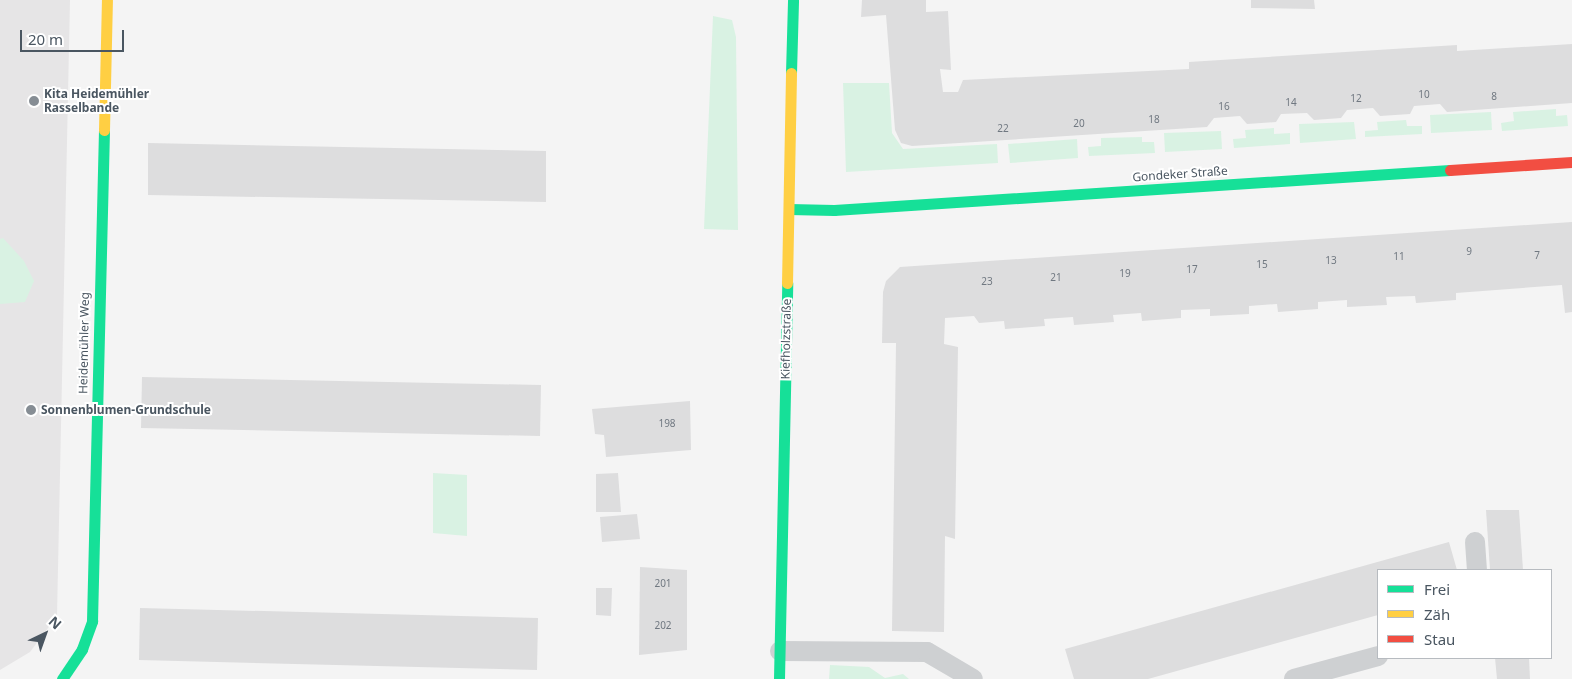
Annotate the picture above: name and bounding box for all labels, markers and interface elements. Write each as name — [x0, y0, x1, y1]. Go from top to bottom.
scale bar — [22, 20, 126, 52]
text: 20 m — [28, 29, 63, 49]
place label: Kita Heidemühler Rasselbande — [44, 87, 149, 115]
house number: 10 — [1418, 89, 1430, 101]
house number: 8 — [1491, 91, 1497, 103]
house number: 12 — [1350, 93, 1362, 105]
marker: Kita Heidemühler Rasselbande — [28, 95, 40, 107]
house number: 14 — [1285, 97, 1297, 109]
house number: 16 — [1218, 101, 1230, 113]
house number: 18 — [1148, 114, 1160, 126]
house number: 20 — [1073, 118, 1085, 130]
house number: 22 — [997, 123, 1009, 135]
street label: Gondeker Straße — [1132, 163, 1228, 185]
house number: 9 — [1466, 246, 1472, 258]
house number: 7 — [1534, 250, 1540, 262]
house number: 11 — [1393, 251, 1405, 263]
house number: 13 — [1325, 255, 1337, 267]
house number: 15 — [1256, 259, 1268, 271]
house number: 17 — [1186, 264, 1198, 276]
house number: 19 — [1119, 268, 1131, 280]
house number: 21 — [1050, 272, 1062, 284]
house number: 23 — [981, 276, 993, 288]
street label: Heidemühler Weg — [76, 292, 92, 394]
street label: Kiefholzstraße — [778, 299, 794, 379]
place label: Sonnenblumen-Grundschule — [41, 403, 211, 417]
marker: Sonnenblumen-Grundschule — [25, 404, 37, 416]
house number: 198 — [658, 418, 676, 430]
legend — [1377, 569, 1552, 659]
house number: 201 — [654, 578, 672, 590]
text: Frei — [1424, 579, 1450, 599]
text: Zäh — [1424, 604, 1450, 624]
north arrow — [20, 609, 70, 659]
text: N — [45, 612, 66, 633]
house number: 202 — [654, 620, 672, 632]
text: Stau — [1424, 629, 1455, 649]

